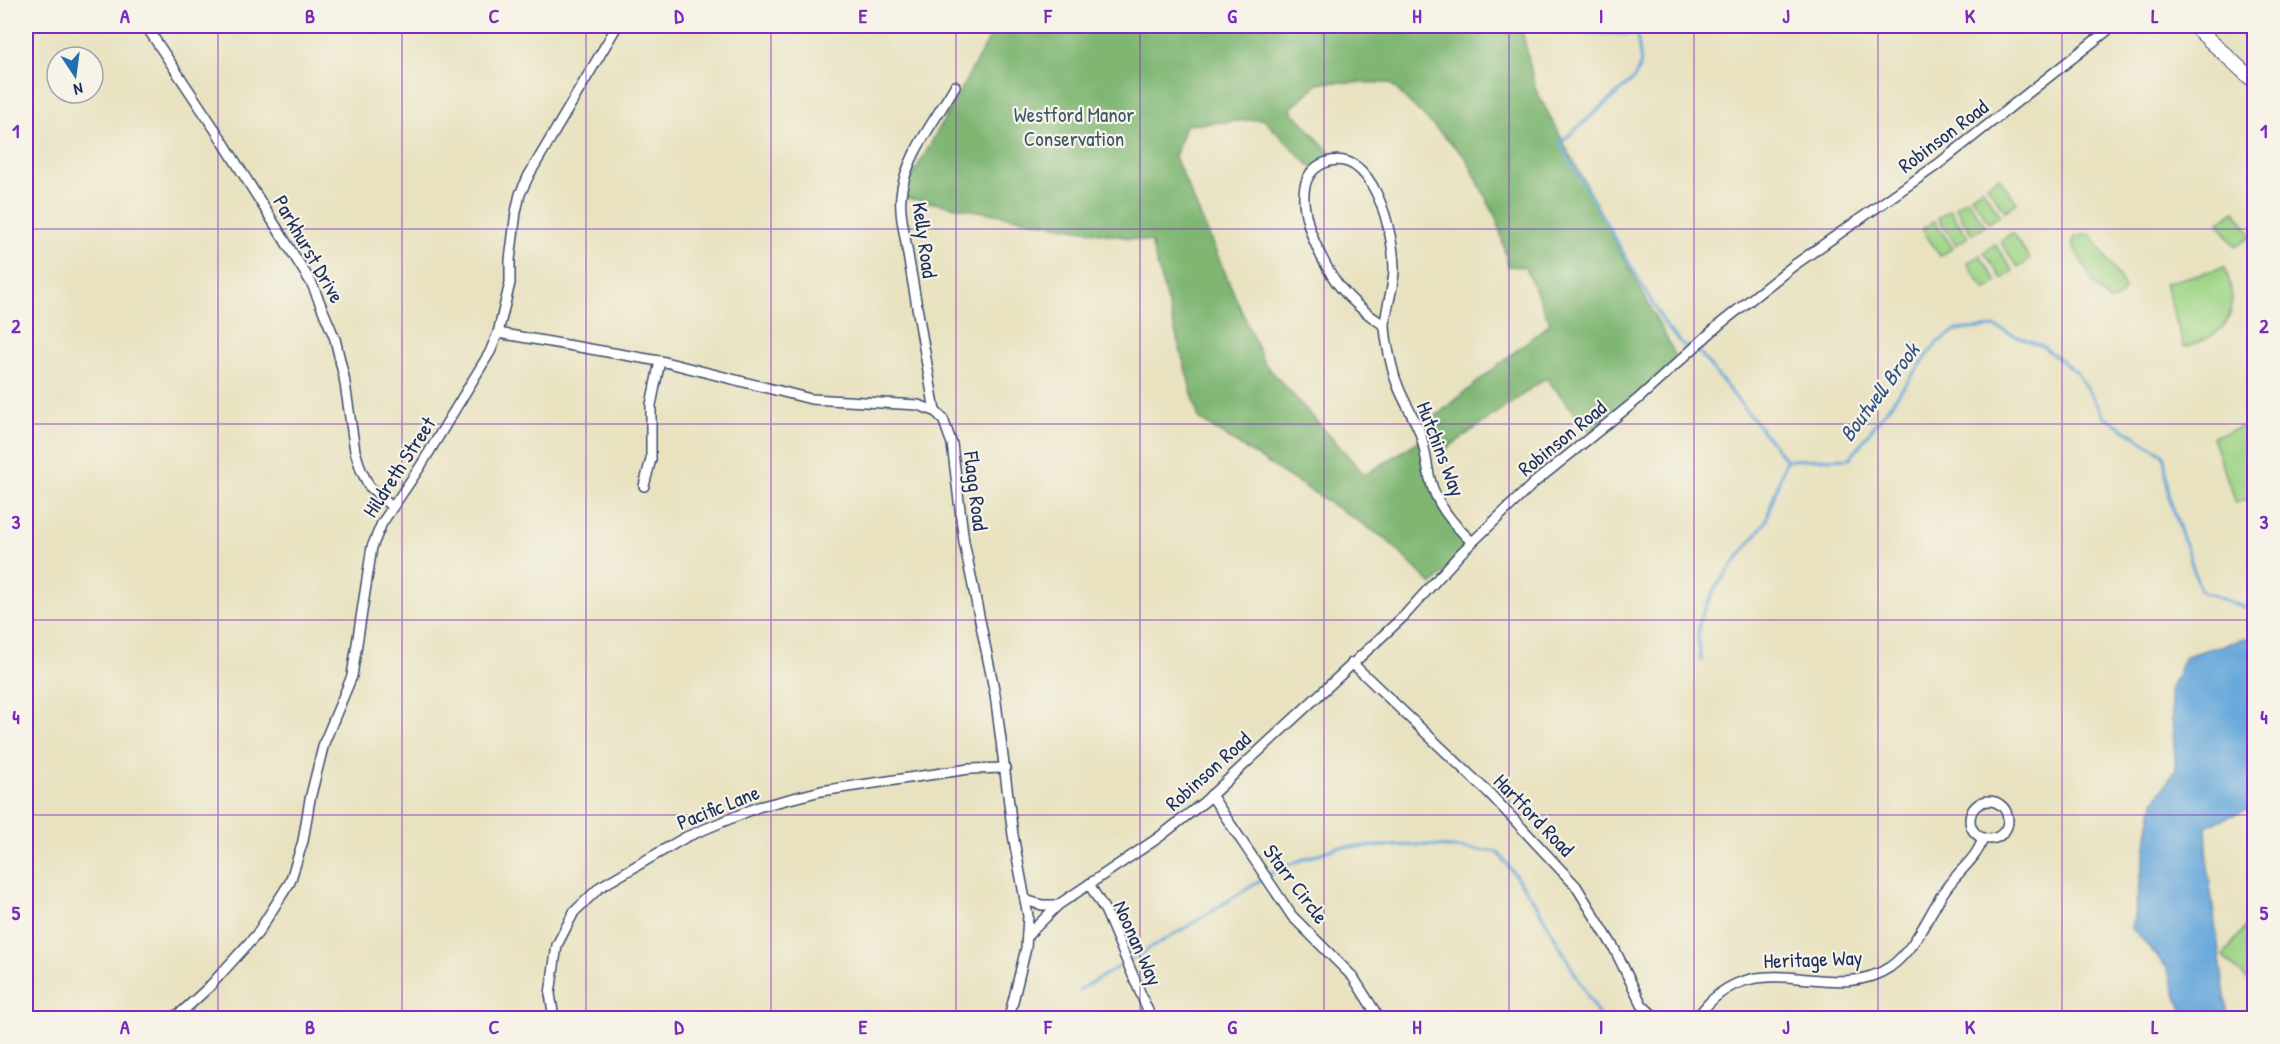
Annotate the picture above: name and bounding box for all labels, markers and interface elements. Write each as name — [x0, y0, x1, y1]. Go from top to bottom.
text: A — [120, 2, 130, 29]
text: B — [305, 2, 315, 29]
text: C — [489, 2, 500, 29]
text: D — [674, 2, 684, 29]
text: E — [859, 2, 868, 29]
text: F — [1043, 2, 1053, 29]
text: G — [1227, 2, 1237, 29]
text: H — [1412, 2, 1422, 29]
text: I — [1599, 2, 1603, 29]
text: J — [1782, 2, 1790, 29]
text: K — [1965, 2, 1976, 29]
text: L — [2151, 2, 2159, 29]
north arrow — [45, 45, 105, 105]
text: N — [71, 78, 85, 101]
street label: Robinson Road — [1892, 92, 1994, 180]
park label: Westford Manor Conservation — [1014, 100, 1134, 153]
text: 1 — [12, 117, 20, 144]
text: 1 — [2260, 117, 2268, 144]
street label: Parkhurst Drive — [266, 190, 352, 308]
street label: Kelly Road — [905, 200, 945, 280]
text: 2 — [11, 312, 21, 339]
text: 2 — [2259, 312, 2269, 339]
water label: Boutwell Brook — [1832, 335, 1927, 447]
street label: Robinson Road — [1512, 393, 1612, 483]
street label: Hutchins Way — [1410, 397, 1472, 501]
street label: Hildreth Street — [356, 410, 443, 523]
street label: Flagg Road — [957, 449, 995, 532]
text: 3 — [12, 508, 21, 535]
text: 3 — [2260, 508, 2269, 535]
text: 4 — [12, 703, 20, 730]
text: 4 — [2260, 703, 2268, 730]
street label: Robinson Road — [1159, 725, 1257, 817]
street label: Hartford Road — [1487, 767, 1581, 863]
street label: Pacific Lane — [672, 777, 764, 837]
street label: Starr Circle — [1257, 838, 1335, 930]
street label: Noonan Way — [1106, 896, 1170, 990]
text: 5 — [12, 899, 21, 926]
text: 5 — [2260, 899, 2269, 926]
street label: Heritage Way — [1763, 943, 1863, 975]
text: A — [120, 1013, 130, 1040]
text: B — [305, 1013, 315, 1040]
text: C — [489, 1013, 500, 1040]
text: D — [674, 1013, 684, 1040]
text: E — [859, 1013, 868, 1040]
text: F — [1043, 1013, 1053, 1040]
text: G — [1227, 1013, 1237, 1040]
text: H — [1412, 1013, 1422, 1040]
text: I — [1599, 1013, 1603, 1040]
text: J — [1782, 1013, 1790, 1040]
text: K — [1965, 1013, 1976, 1040]
text: L — [2151, 1013, 2159, 1040]

